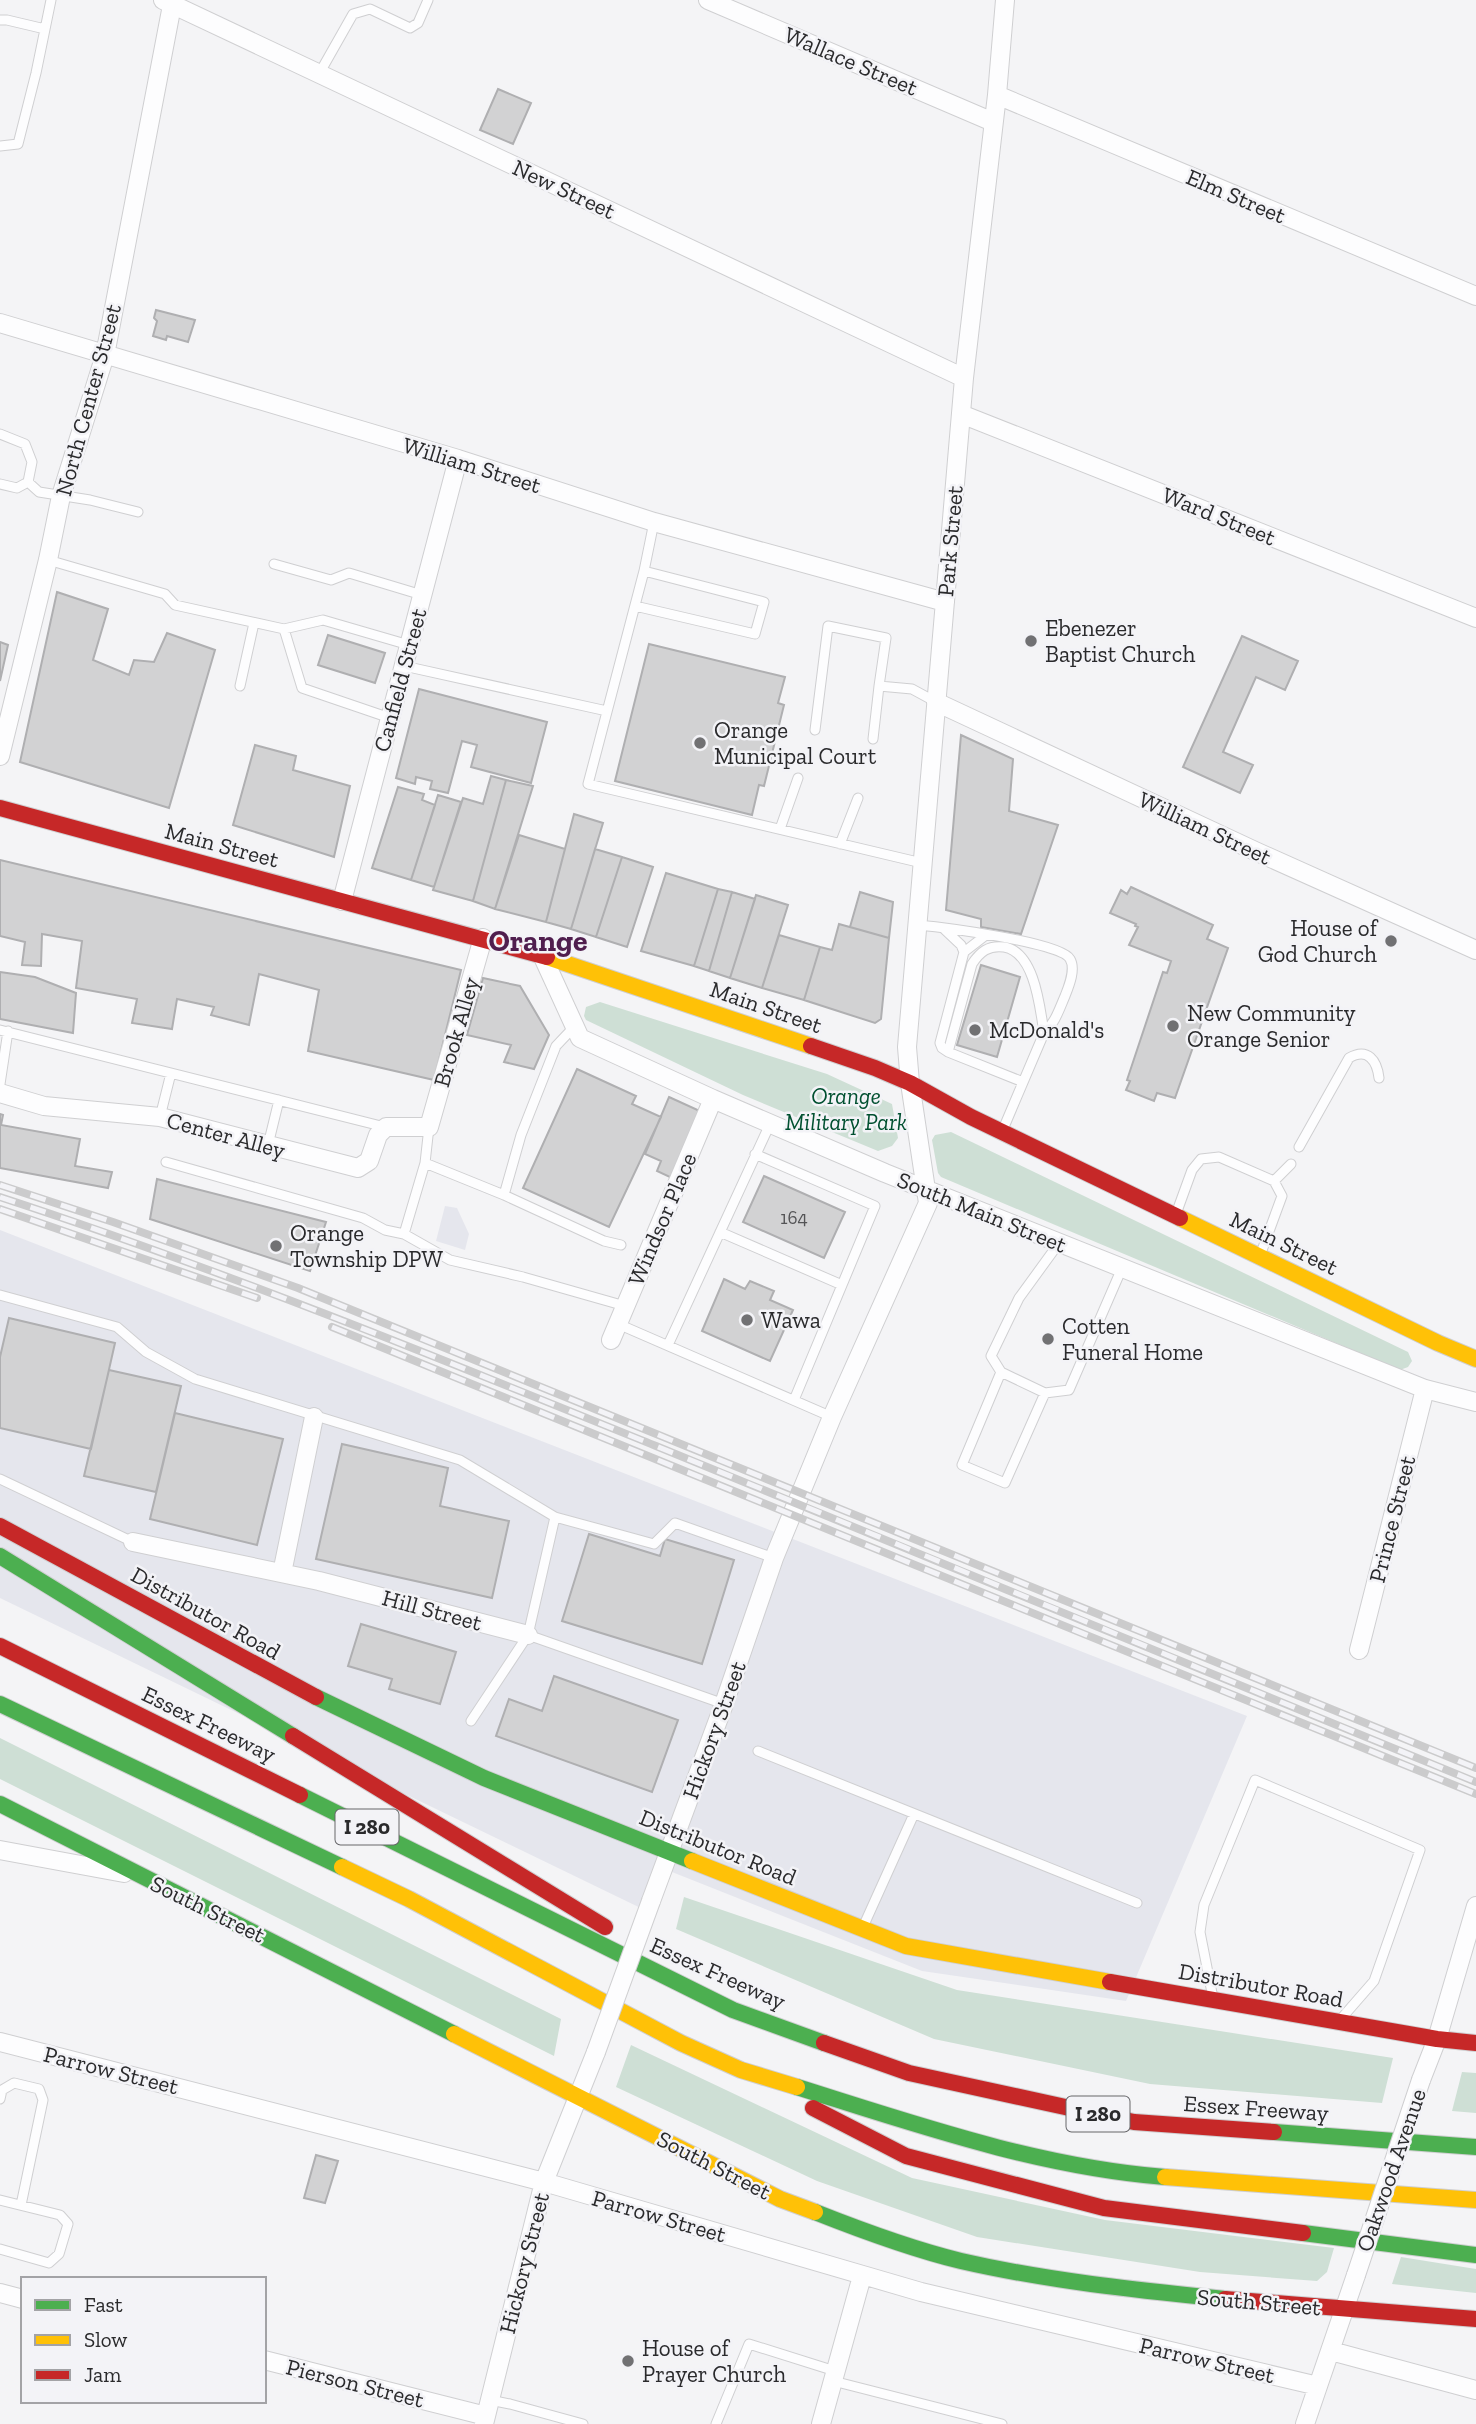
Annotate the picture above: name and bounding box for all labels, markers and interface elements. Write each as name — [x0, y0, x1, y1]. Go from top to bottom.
street label: Wallace Street — [780, 20, 922, 102]
street label: New Street — [508, 153, 620, 225]
street label: Elm Street — [1182, 163, 1290, 230]
street label: North Center Street — [49, 300, 127, 499]
street label: William Street — [400, 431, 545, 499]
street label: Ward Street — [1158, 481, 1280, 552]
street label: Park Street — [931, 484, 969, 598]
street label: Canfield Street — [367, 605, 433, 755]
place label: Ebenezer Baptist Church — [1045, 614, 1195, 668]
marker: Ebenezer Baptist Church — [1023, 633, 1039, 649]
place label: Orange Municipal Court — [714, 716, 877, 770]
marker: Orange Municipal Court — [692, 735, 708, 751]
street label: William Street — [1134, 785, 1276, 871]
street label: Main Street — [162, 816, 282, 874]
place label: House of God Church — [1258, 914, 1379, 968]
district label: Orange — [488, 923, 588, 959]
marker: House of God Church — [1383, 933, 1399, 949]
street label: Brook Alley — [427, 974, 485, 1090]
street label: Main Street — [706, 975, 826, 1039]
place label: New Community Orange Senior — [1187, 999, 1356, 1053]
place label: McDonald's — [989, 1016, 1104, 1044]
marker: New Community Orange Senior — [1165, 1018, 1181, 1034]
marker: McDonald's — [967, 1022, 983, 1038]
park label: Orange Military Park — [785, 1082, 907, 1136]
street label: Center Alley — [164, 1106, 288, 1164]
street label: Windsor Place — [621, 1148, 703, 1290]
street label: South Main Street — [893, 1165, 1071, 1259]
street label: Main Street — [1225, 1205, 1343, 1281]
house number: 164 — [780, 1206, 808, 1229]
place label: Orange Township DPW — [290, 1219, 444, 1273]
marker: Orange Township DPW — [268, 1238, 284, 1254]
place label: Wawa — [761, 1306, 821, 1334]
marker: Wawa — [739, 1312, 755, 1328]
place label: Cotten Funeral Home — [1062, 1312, 1203, 1366]
marker: Cotten Funeral Home — [1040, 1331, 1056, 1347]
street label: Prince Street — [1363, 1452, 1421, 1585]
street label: Distributor Road — [126, 1560, 286, 1666]
street label: Hill Street — [379, 1583, 485, 1637]
street label: Hickory Street — [676, 1657, 752, 1803]
street label: Essex Freeway — [138, 1680, 281, 1769]
street label: Distributor Road — [635, 1803, 801, 1891]
road number: I 280 — [336, 1810, 398, 1844]
street label: South Street — [146, 1869, 270, 1949]
street label: Essex Freeway — [646, 1931, 790, 2015]
street label: Distributor Road — [1176, 1957, 1346, 2013]
street label: Parrow Street — [41, 2040, 182, 2100]
street label: Oakwood Avenue — [1350, 2085, 1432, 2255]
street label: Essex Freeway — [1183, 2089, 1330, 2127]
road number: I 280 — [1066, 2096, 1130, 2132]
street label: South Street — [652, 2124, 776, 2206]
street label: Parrow Street — [589, 2184, 730, 2249]
street label: Hickory Street — [493, 2189, 555, 2336]
legend — [21, 2277, 266, 2403]
street label: South Street — [1196, 2283, 1322, 2321]
text: Fast — [84, 2292, 123, 2317]
text: Slow — [84, 2327, 127, 2352]
street label: Parrow Street — [1137, 2331, 1278, 2389]
place label: House of Prayer Church — [642, 2334, 786, 2388]
street label: Pierson Street — [283, 2352, 427, 2414]
marker: House of Prayer Church — [620, 2353, 636, 2369]
text: Jam — [84, 2362, 121, 2387]

